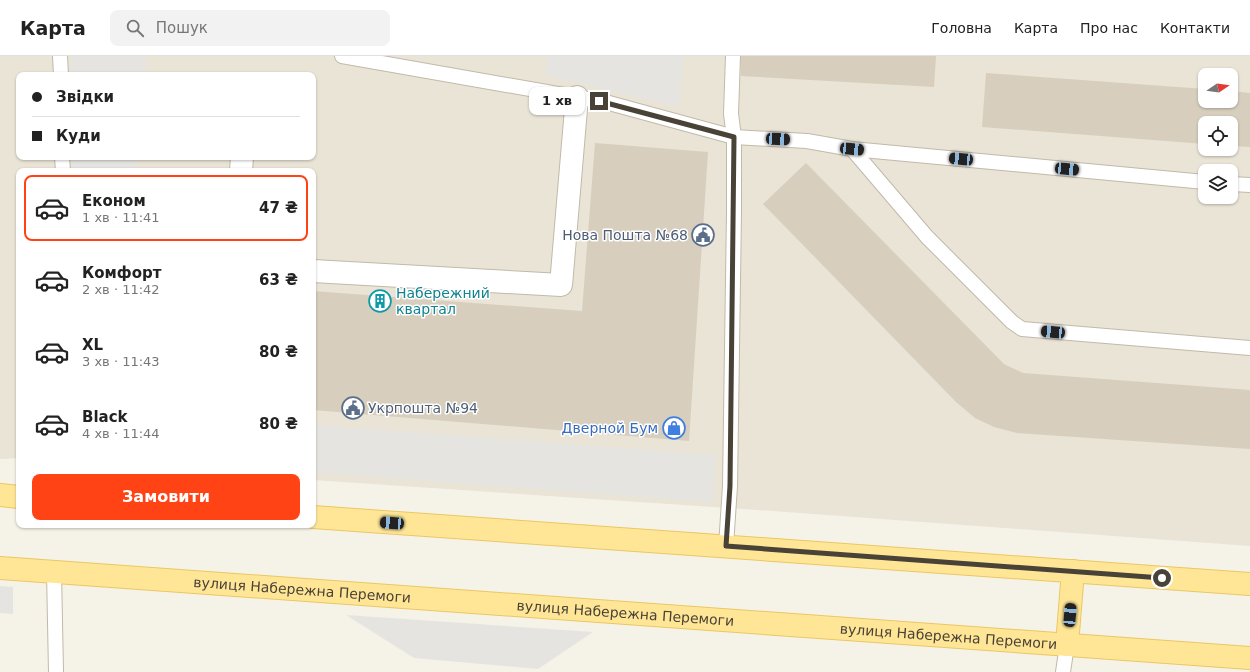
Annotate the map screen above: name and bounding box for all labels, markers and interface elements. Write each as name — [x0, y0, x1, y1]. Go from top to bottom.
search box — [110, 10, 390, 46]
text: Карта — [20, 17, 86, 39]
icon: search — [124, 17, 146, 39]
text: Пошук — [156, 19, 208, 37]
text: Головна — [931, 20, 992, 36]
text: Карта — [1014, 20, 1058, 36]
text: Про нас — [1080, 20, 1138, 36]
text: Контакти — [1160, 20, 1230, 36]
north arrow — [1198, 68, 1238, 108]
map controls — [1198, 68, 1238, 204]
callout: 1 хв — [529, 87, 585, 115]
text: Звідки — [56, 88, 114, 106]
route end — [590, 92, 608, 110]
text: 1 хв — [542, 93, 572, 108]
button: locate — [1198, 116, 1238, 156]
text: Куди — [56, 127, 101, 145]
car — [766, 132, 790, 146]
car — [840, 142, 864, 156]
car — [949, 152, 973, 166]
car — [1055, 162, 1079, 176]
button: layers — [1198, 164, 1238, 204]
icon: car — [34, 190, 70, 226]
text: Економ — [82, 192, 146, 210]
text: 47 ₴ — [259, 199, 298, 217]
text: 1 хв · 11:41 — [82, 210, 160, 225]
public building icon: Нова Пошта №68 — [690, 222, 716, 248]
place label: Нова Пошта №68 — [562, 227, 688, 243]
icon: car — [34, 262, 70, 298]
text: Комфорт — [82, 264, 161, 282]
text: 63 ₴ — [259, 271, 298, 289]
text: 2 хв · 11:42 — [82, 282, 160, 297]
place label: Набережний квартал — [396, 285, 490, 317]
building icon: Набережний квартал — [367, 288, 393, 314]
car — [1041, 325, 1065, 339]
icon: car — [34, 334, 70, 370]
text: XL — [82, 336, 103, 354]
text: 80 ₴ — [259, 343, 298, 361]
text: 3 хв · 11:43 — [82, 354, 160, 369]
public building icon: Укрпошта №94 — [340, 395, 366, 421]
place label: Укрпошта №94 — [368, 400, 478, 416]
icon: car — [34, 406, 70, 442]
text: Black — [82, 408, 128, 426]
text: 80 ₴ — [259, 415, 298, 433]
shop icon: Дверной Бум — [661, 415, 687, 441]
place label: Дверной Бум — [562, 420, 658, 436]
text: 4 хв · 11:44 — [82, 426, 160, 441]
button: Замовити — [32, 474, 300, 520]
car — [380, 516, 404, 530]
route start — [1153, 569, 1171, 587]
street label: вулиця Набережна Перемоги — [193, 574, 412, 606]
street label: вулиця Набережна Перемоги — [516, 597, 735, 629]
car — [1063, 603, 1077, 627]
street label: вулиця Набережна Перемоги — [839, 620, 1058, 652]

